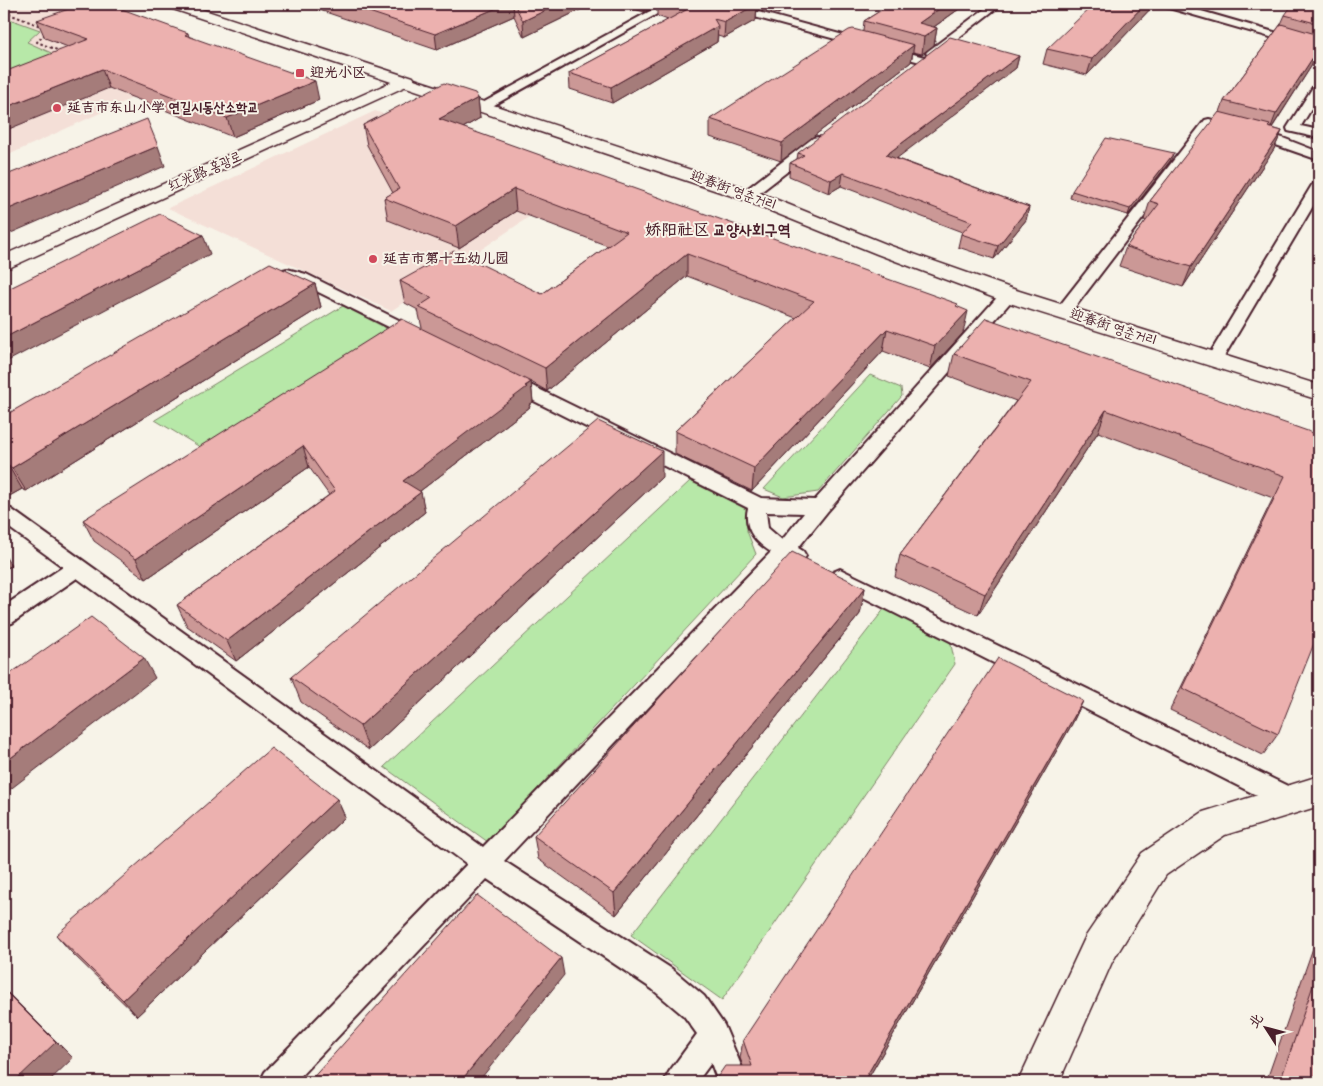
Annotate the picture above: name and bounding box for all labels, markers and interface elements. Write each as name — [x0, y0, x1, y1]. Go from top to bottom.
place label: 迎光小区 — [310, 63, 366, 84]
marker: 迎光小区 — [294, 67, 306, 79]
place label: 延吉市东山小学 연길시동산소학교 — [67, 98, 259, 119]
marker: 延吉市东山小学 연길시동산소학교 — [51, 102, 63, 114]
street label: 红光路 홍광로 — [165, 146, 245, 198]
street label: 迎春街 영춘거리 — [687, 166, 779, 216]
district label: 娇阳社区 교양사회구역 — [645, 219, 791, 243]
place label: 延吉市第十五幼儿园 — [383, 249, 509, 270]
marker: 延吉市第十五幼儿园 — [367, 253, 379, 265]
street label: 迎春街 영춘거리 — [1067, 304, 1159, 352]
north arrow — [1240, 1004, 1290, 1054]
text: 北 — [1244, 1009, 1269, 1033]

